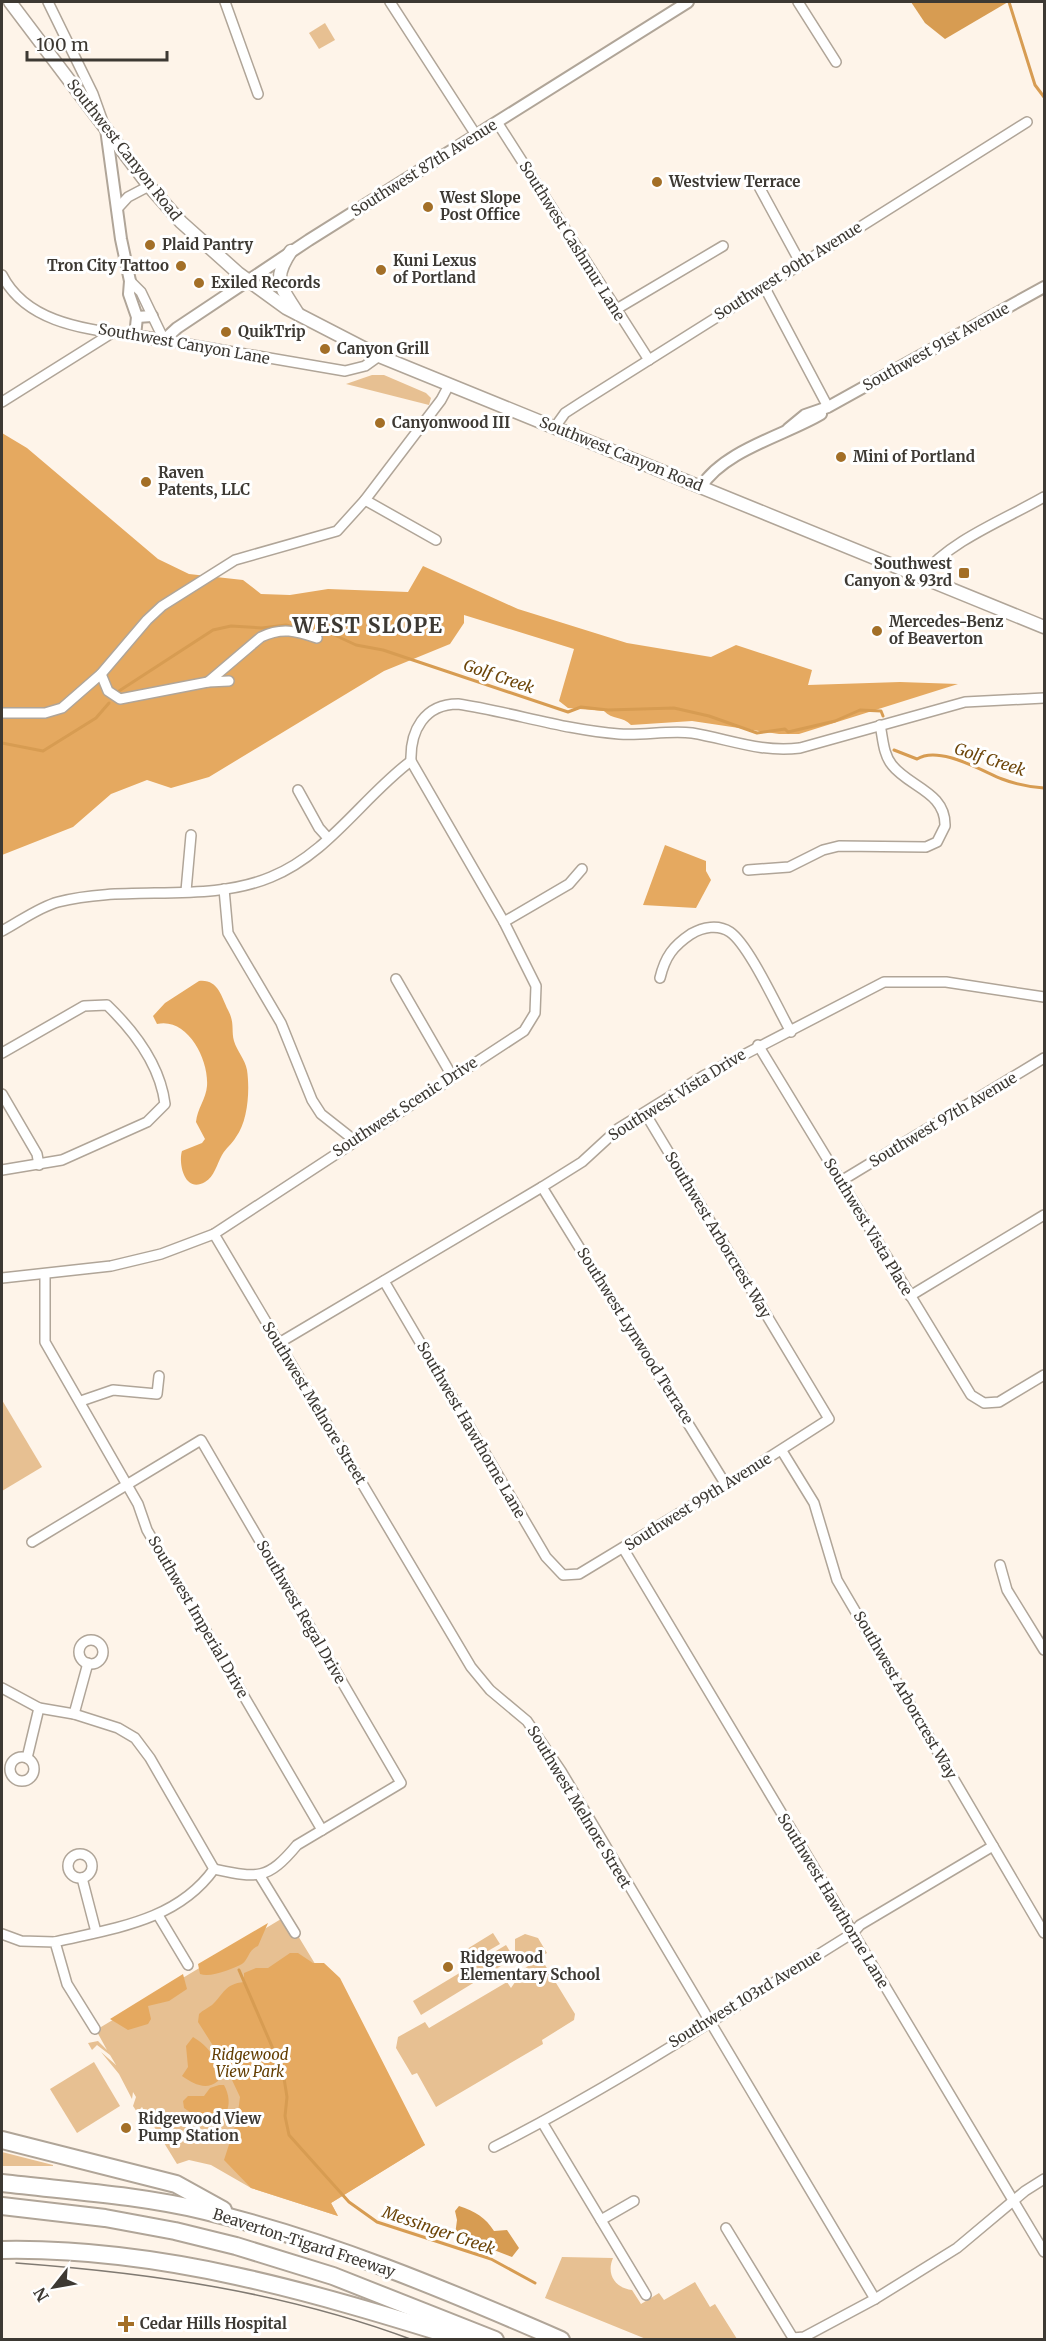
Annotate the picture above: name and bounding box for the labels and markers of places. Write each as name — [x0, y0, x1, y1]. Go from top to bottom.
place label: Westview Terrace — [668, 172, 800, 191]
marker: Westview Terrace — [650, 175, 664, 189]
place label: West Slope Post Office — [439, 188, 521, 224]
marker: West Slope Post Office — [421, 200, 435, 214]
place label: Plaid Pantry — [162, 235, 253, 254]
marker: Plaid Pantry — [143, 238, 157, 252]
place label: Kuni Lexus of Portland — [393, 251, 477, 287]
place label: Tron City Tattoo — [47, 256, 169, 275]
marker: Tron City Tattoo — [174, 259, 188, 273]
marker: Kuni Lexus of Portland — [374, 263, 388, 277]
place label: Exiled Records — [211, 273, 321, 292]
marker: Exiled Records — [192, 276, 206, 290]
place label: QuikTrip — [238, 322, 306, 341]
marker: QuikTrip — [219, 325, 233, 339]
place label: Canyon Grill — [337, 339, 429, 358]
marker: Canyon Grill — [318, 342, 332, 356]
place label: Canyonwood III — [392, 413, 510, 432]
marker: Canyonwood III — [373, 416, 387, 430]
place label: Mini of Portland — [853, 447, 975, 466]
marker: Mini of Portland — [834, 450, 848, 464]
place label: Raven Patents, LLC — [158, 463, 250, 500]
marker: Raven Patents, LLC — [139, 475, 153, 489]
place label: Southwest Canyon & 93rd — [844, 554, 952, 590]
marker: Southwest Canyon & 93rd — [957, 566, 971, 580]
place label: Mercedes-Benz of Beaverton — [889, 612, 1004, 648]
marker: Mercedes-Benz of Beaverton — [870, 624, 884, 638]
place label: Ridgewood Elementary School — [460, 1948, 600, 1984]
marker: Ridgewood Elementary School — [441, 1960, 455, 1974]
place label: Ridgewood View Pump Station — [138, 2109, 262, 2145]
marker: Ridgewood View Pump Station — [119, 2121, 133, 2135]
place label: Cedar Hills Hospital — [140, 2314, 287, 2333]
marker: Cedar Hills Hospital — [117, 2315, 135, 2333]

